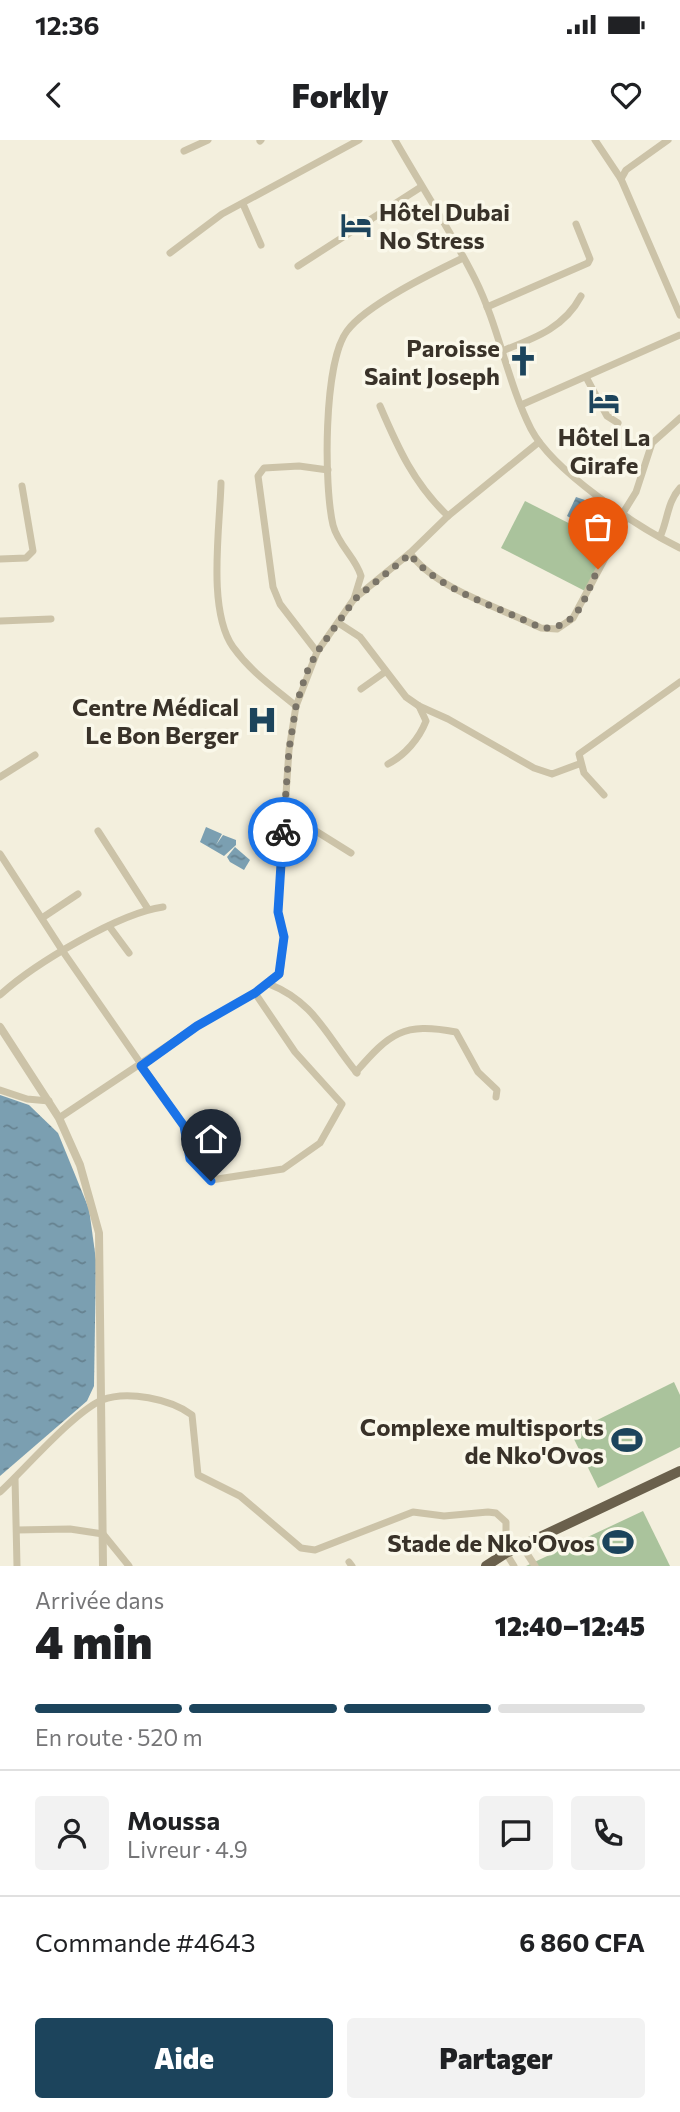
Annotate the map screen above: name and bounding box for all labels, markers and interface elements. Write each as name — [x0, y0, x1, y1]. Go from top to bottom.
text: 12:36 — [35, 9, 100, 40]
text: Forkly — [291, 75, 389, 115]
icon: back — [35, 76, 73, 114]
icon: heart — [607, 76, 645, 114]
place label: Hôtel Dubai No Stress — [379, 197, 510, 254]
hotel icon: Hôtel Dubai No Stress — [339, 208, 373, 242]
place label: Paroisse Saint Joseph — [364, 333, 500, 390]
church icon: Paroisse Saint Joseph — [506, 344, 540, 378]
hotel icon: Hôtel La Girafe — [587, 384, 621, 418]
place label: Hôtel La Girafe — [558, 422, 650, 479]
pin — [568, 497, 628, 569]
icon: bag — [579, 508, 617, 546]
place label: Centre Médical Le Bon Berger — [72, 692, 239, 749]
hospital icon: Centre Médical Le Bon Berger — [245, 703, 279, 737]
courier — [248, 797, 318, 867]
icon: bike — [264, 813, 302, 851]
pin — [181, 1109, 241, 1181]
icon: home — [192, 1120, 230, 1158]
place label: Complexe multisports de Nko'Ovos — [360, 1412, 604, 1469]
sports icon: Complexe multisports de Nko'Ovos — [610, 1423, 644, 1457]
sports icon: Stade de Nko'Ovos — [601, 1525, 635, 1559]
place label: Stade de Nko'Ovos — [387, 1528, 595, 1557]
text: Arrivée dans — [35, 1586, 164, 1614]
text: 12:40–12:45 — [495, 1610, 645, 1641]
text: 4 min — [35, 1612, 153, 1668]
text: En route · 520 m — [35, 1723, 203, 1751]
button: person — [35, 1796, 109, 1870]
button: chat — [479, 1796, 553, 1870]
button: phone — [571, 1796, 645, 1870]
text: Moussa — [127, 1804, 220, 1835]
text: Livreur · 4.9 — [127, 1835, 248, 1863]
text: Commande #4643 — [35, 1926, 256, 1957]
text: 6 860 CFA — [519, 1926, 645, 1957]
button: Aide — [35, 2018, 333, 2098]
button: Partager — [347, 2018, 645, 2098]

